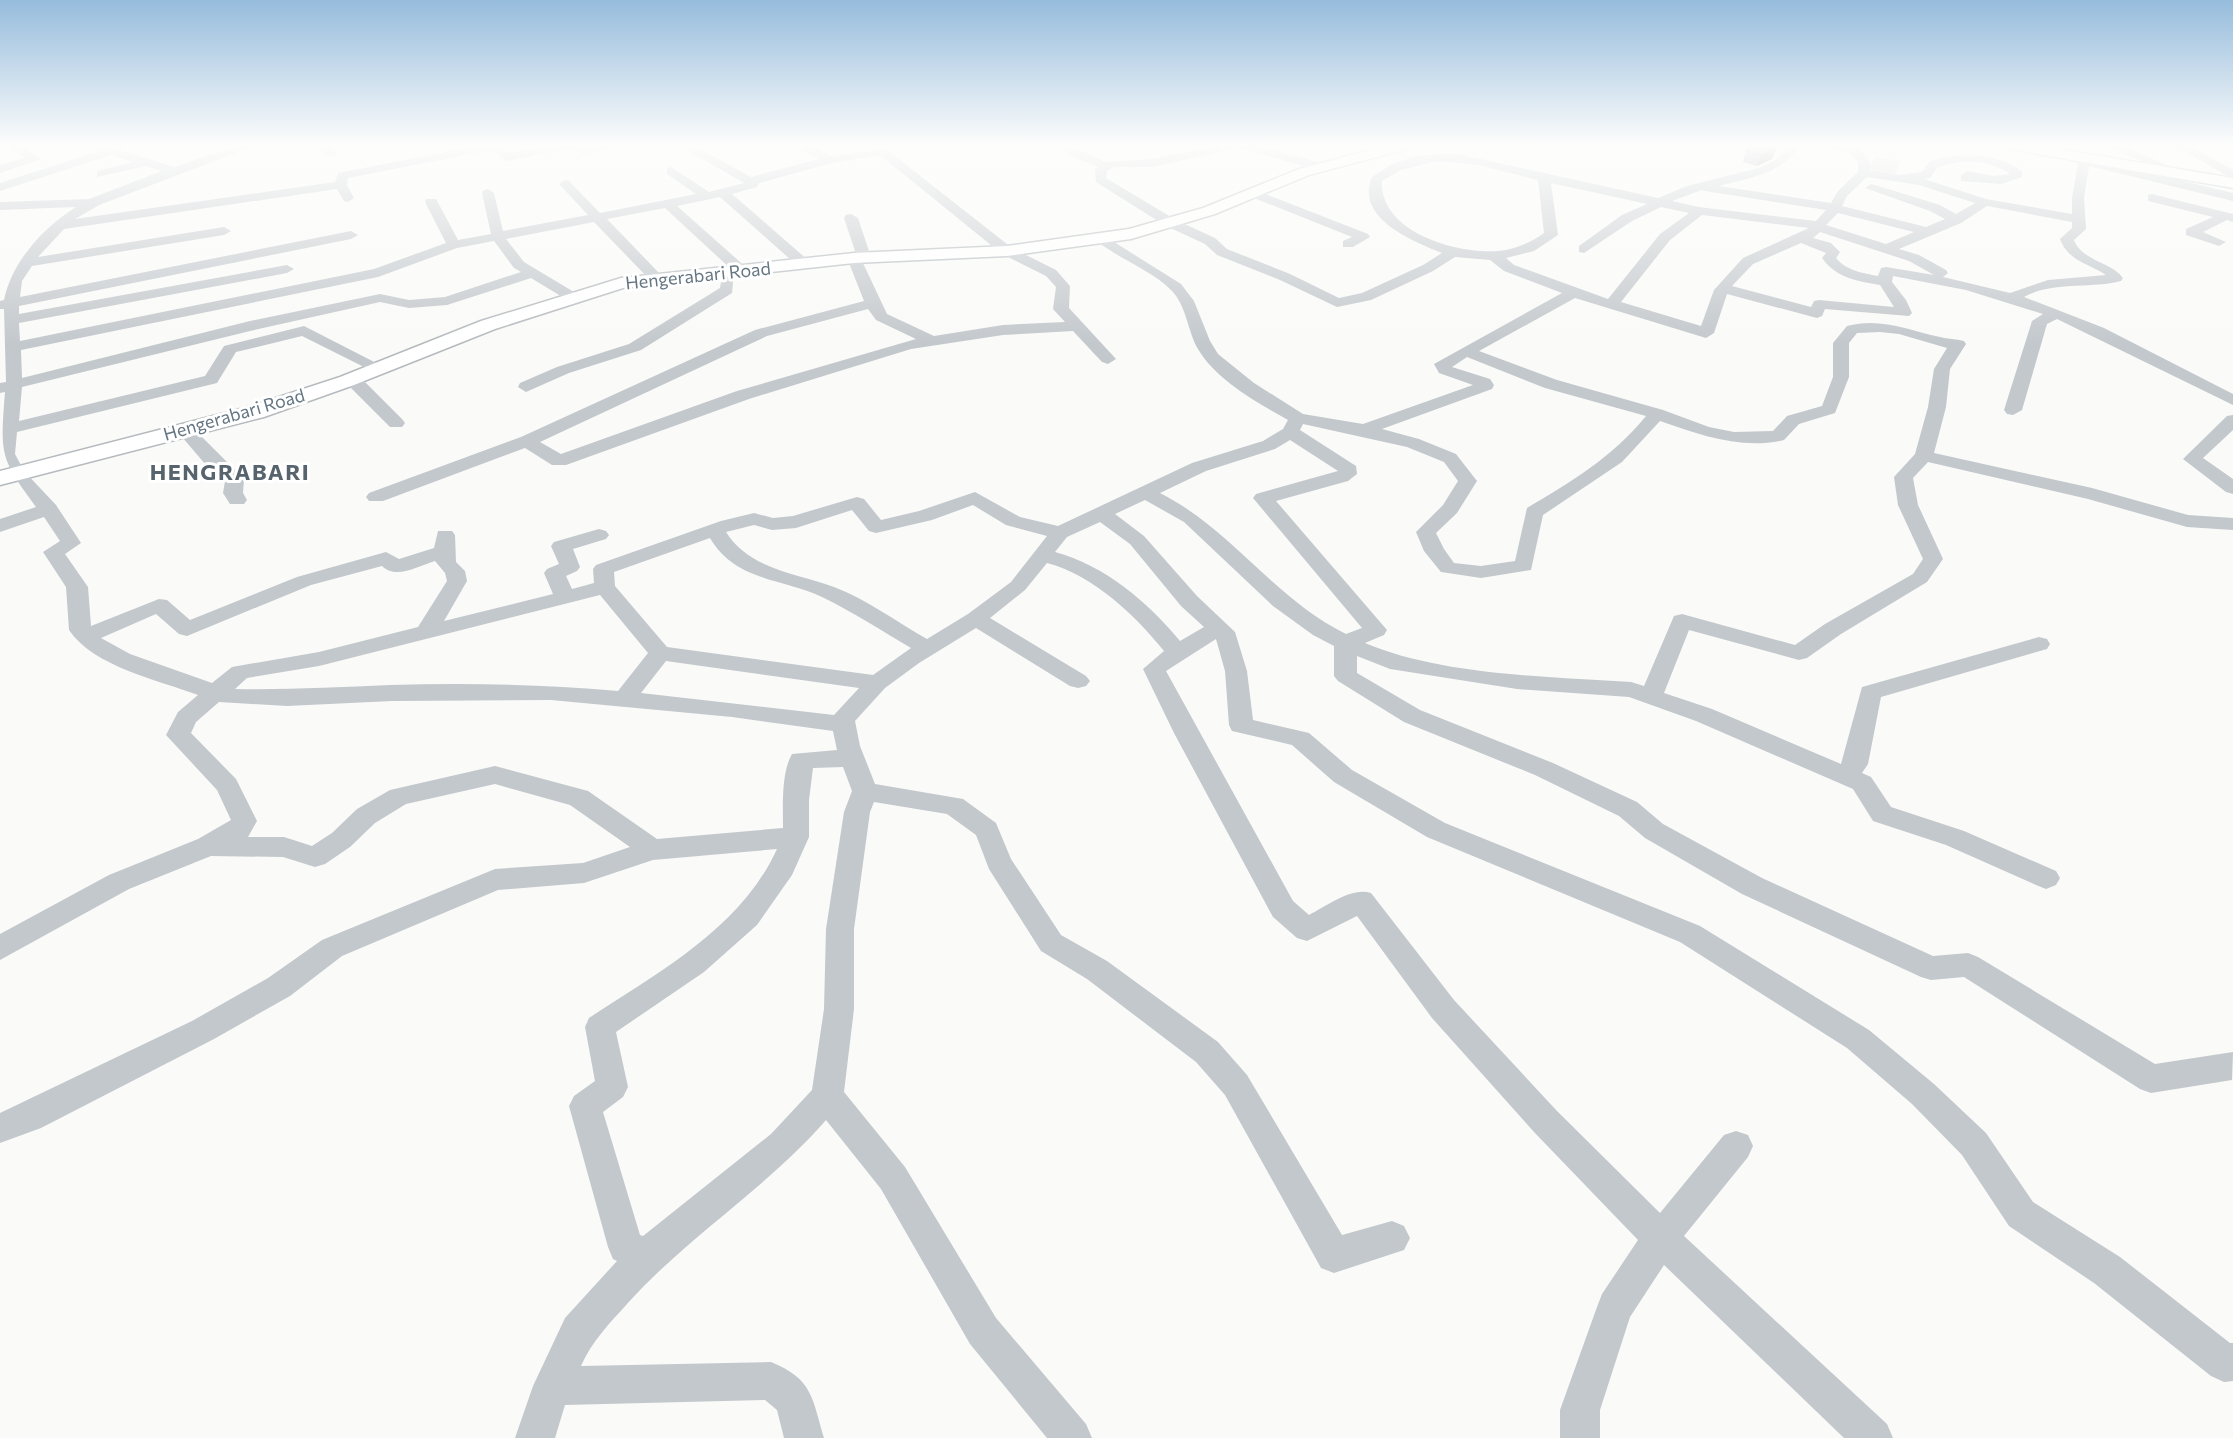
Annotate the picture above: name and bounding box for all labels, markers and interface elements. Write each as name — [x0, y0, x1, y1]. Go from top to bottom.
street label: Hengerabari Road — [624, 256, 772, 294]
street label: Hengerabari Road — [160, 383, 307, 445]
district label: HENGRABARI — [150, 458, 310, 485]

